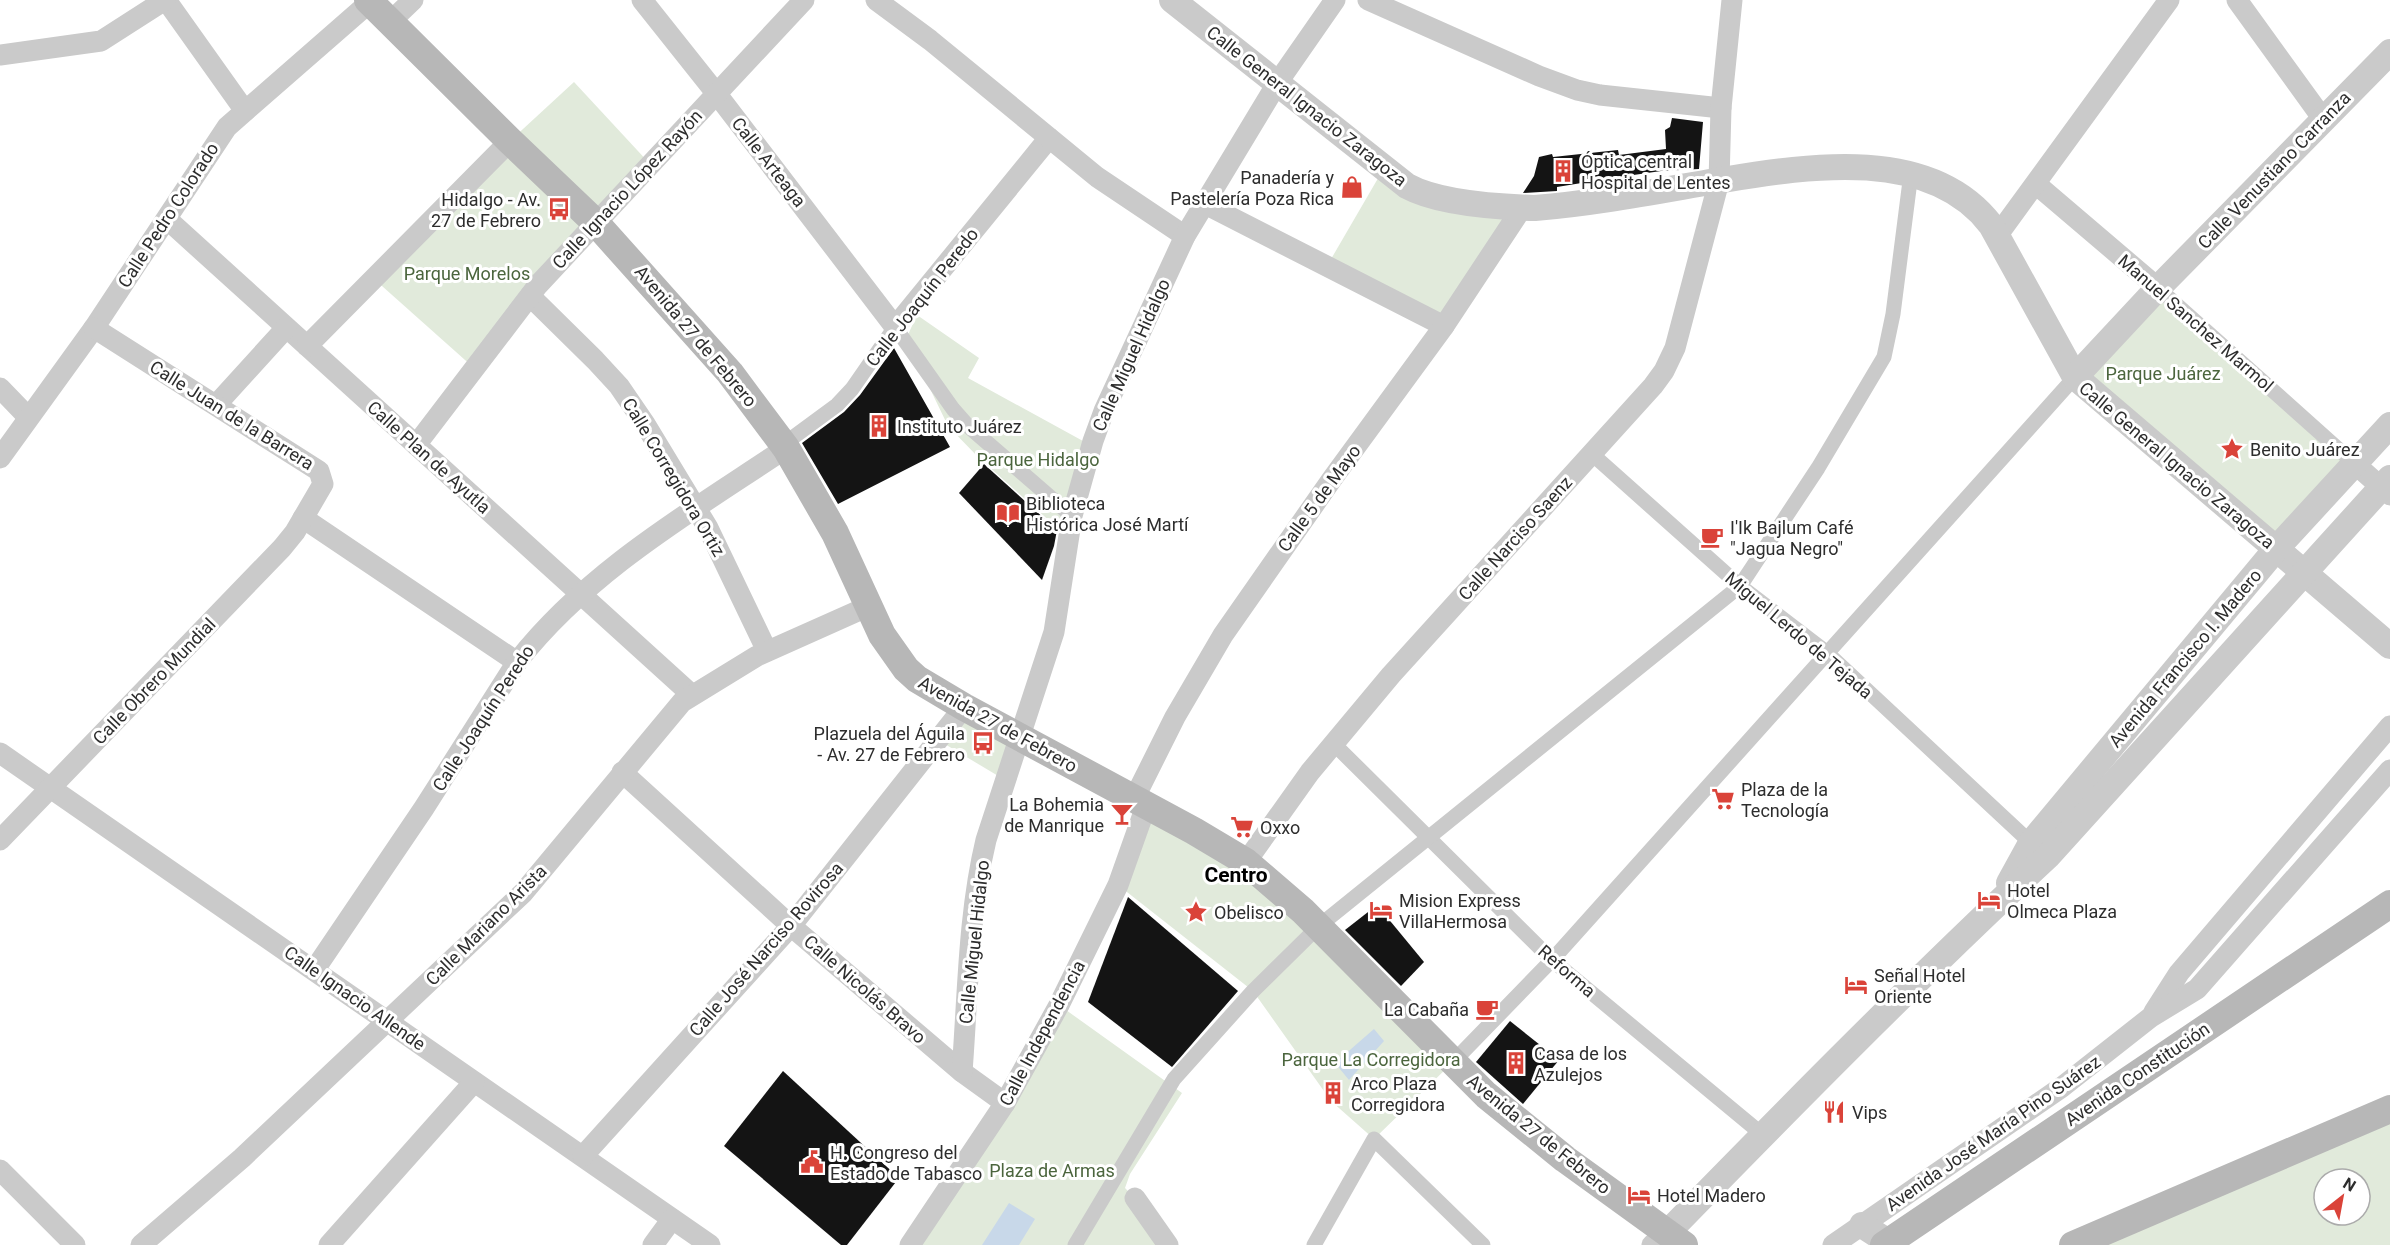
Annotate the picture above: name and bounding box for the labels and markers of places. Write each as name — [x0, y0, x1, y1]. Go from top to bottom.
place label: Óptica central Hospital de Lentes — [1581, 151, 1730, 193]
building icon: Óptica central Hospital de Lentes — [1550, 158, 1576, 184]
place label: Panadería y Pastelería Poza Rica — [1170, 167, 1334, 209]
shop icon: Panadería y Pastelería Poza Rica — [1339, 174, 1365, 200]
place label: Hidalgo - Av. 27 de Febrero — [431, 189, 541, 231]
bus stop icon: Hidalgo - Av. 27 de Febrero — [546, 196, 572, 222]
building icon: Instituto Juárez — [866, 413, 892, 439]
place label: Instituto Juárez — [897, 416, 1022, 437]
place icon: Benito Juárez — [2219, 436, 2245, 462]
place label: Benito Juárez — [2250, 439, 2360, 460]
place label: Biblioteca Histórica José Martí — [1026, 493, 1189, 535]
library icon: Biblioteca Histórica José Martí — [995, 500, 1021, 526]
place label: I'Ik Bajlum Café "Jagua Negro" — [1730, 517, 1854, 559]
cafe icon: I'Ik Bajlum Café "Jagua Negro" — [1699, 524, 1725, 550]
place label: Plazuela del Águila - Av. 27 de Febrero — [814, 723, 965, 765]
bus stop icon: Plazuela del Águila - Av. 27 de Febrero — [970, 730, 996, 756]
place label: Plaza de la Tecnología — [1741, 779, 1829, 821]
supermarket icon: Plaza de la Tecnología — [1710, 786, 1736, 812]
place label: La Bohemia de Manrique — [1004, 794, 1104, 836]
bar icon: La Bohemia de Manrique — [1109, 801, 1135, 827]
supermarket icon: Oxxo — [1229, 814, 1255, 840]
place label: Oxxo — [1260, 817, 1300, 838]
place label: Hotel Olmeca Plaza — [2007, 880, 2117, 922]
hotel icon: Hotel Olmeca Plaza — [1976, 887, 2002, 913]
place label: Mision Express VillaHermosa — [1399, 890, 1521, 932]
hotel icon: Mision Express VillaHermosa — [1368, 897, 1394, 923]
place icon: Obelisco — [1183, 899, 1209, 925]
place label: Obelisco — [1214, 902, 1284, 923]
place label: Señal Hotel Oriente — [1874, 965, 1966, 1007]
hotel icon: Señal Hotel Oriente — [1843, 972, 1869, 998]
cafe icon: La Cabaña — [1474, 996, 1500, 1022]
place label: La Cabaña — [1384, 999, 1469, 1020]
place label: Casa de los Azulejos — [1534, 1043, 1627, 1085]
building icon: Casa de los Azulejos — [1503, 1050, 1529, 1076]
place label: Arco Plaza Corregidora — [1351, 1073, 1445, 1115]
building icon: Arco Plaza Corregidora — [1320, 1080, 1346, 1106]
restaurant icon: Vips — [1821, 1099, 1847, 1125]
place label: Vips — [1852, 1102, 1887, 1123]
place label: H. Congreso del Estado de Tabasco — [830, 1142, 982, 1184]
public building icon: H. Congreso del Estado de Tabasco — [799, 1149, 825, 1175]
hotel icon: Hotel Madero — [1626, 1182, 1652, 1208]
place label: Hotel Madero — [1657, 1185, 1766, 1206]

